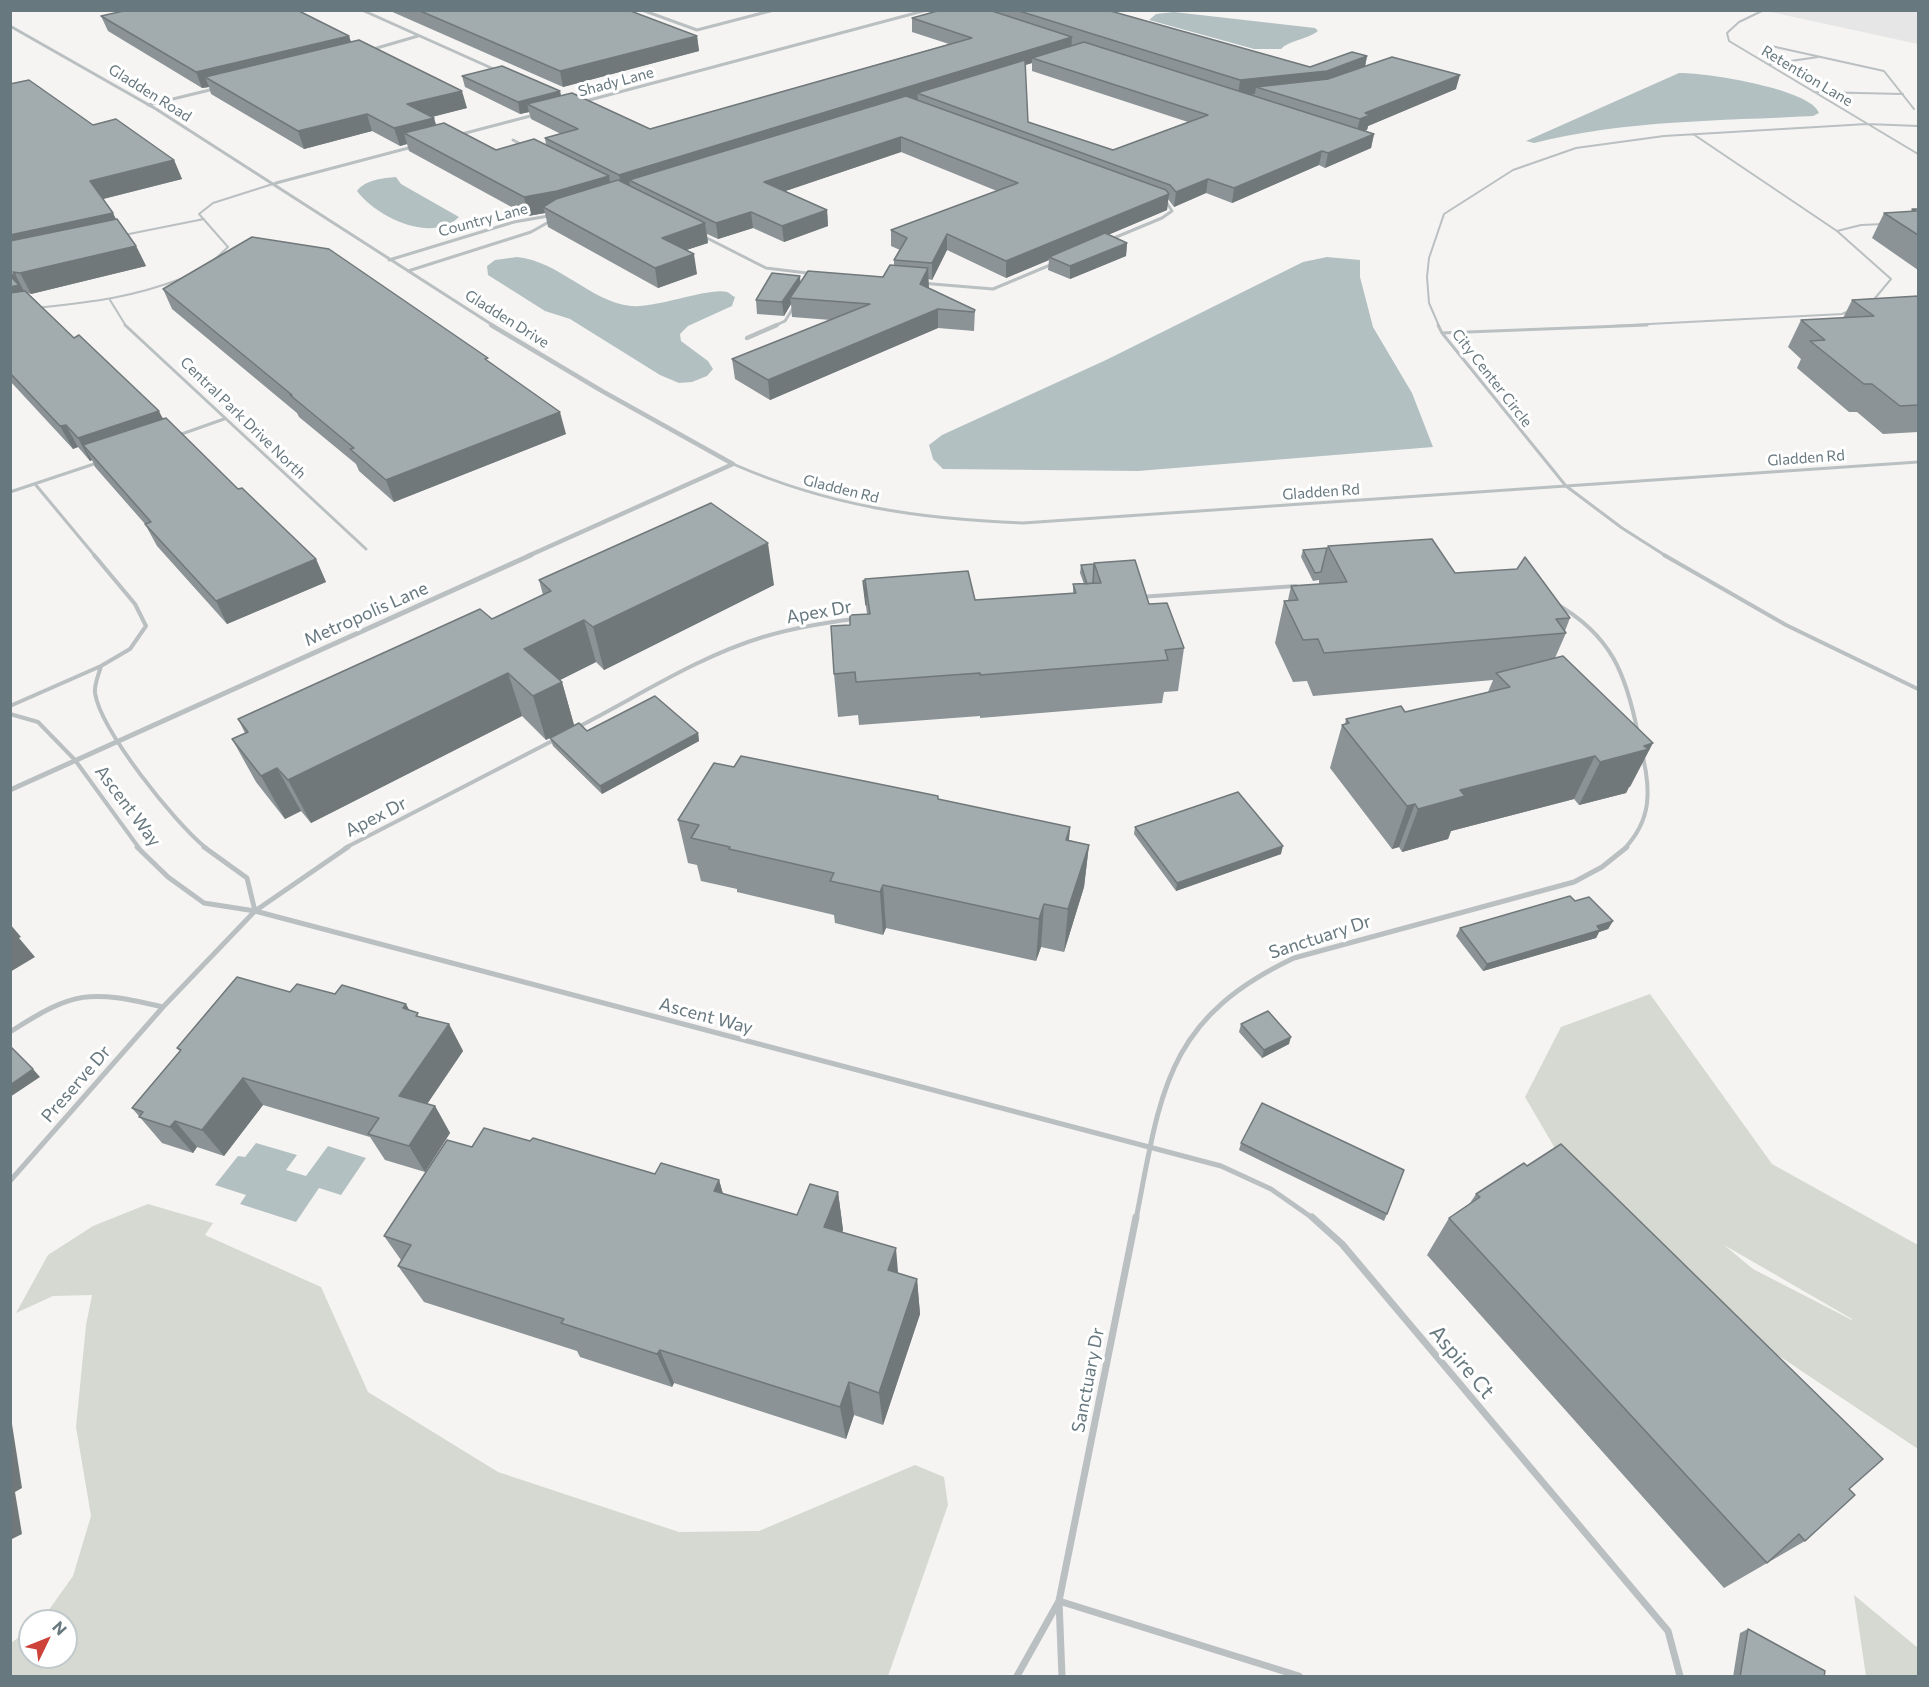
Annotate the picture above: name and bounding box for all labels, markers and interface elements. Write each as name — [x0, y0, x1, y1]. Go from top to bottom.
street label: Retention Lane — [1758, 42, 1856, 110]
street label: Gladden Road — [105, 60, 195, 126]
street label: Shady Lane — [576, 63, 656, 101]
street label: Country Lane — [436, 199, 530, 241]
street label: Gladden Drive — [462, 286, 552, 352]
street label: City Center Circle — [1448, 325, 1536, 431]
street label: Central Park Drive North — [176, 353, 310, 483]
street label: Gladden Rd — [1767, 446, 1845, 470]
street label: Gladden Rd — [801, 471, 881, 507]
street label: Gladden Rd — [1282, 480, 1360, 504]
street label: Metropolis Lane — [301, 577, 431, 651]
street label: Apex Dr — [785, 596, 853, 628]
street label: Ascent Way — [90, 761, 166, 851]
street label: Apex Dr — [342, 792, 410, 842]
street label: Sanctuary Dr — [1266, 910, 1374, 964]
street label: Ascent Way — [657, 993, 755, 1039]
street label: Preserve Dr — [37, 1041, 115, 1127]
street label: Aspire Ct — [1424, 1320, 1500, 1404]
street label: Sanctuary Dr — [1067, 1326, 1109, 1434]
north arrow — [18, 1609, 78, 1669]
text: N — [49, 1617, 71, 1639]

